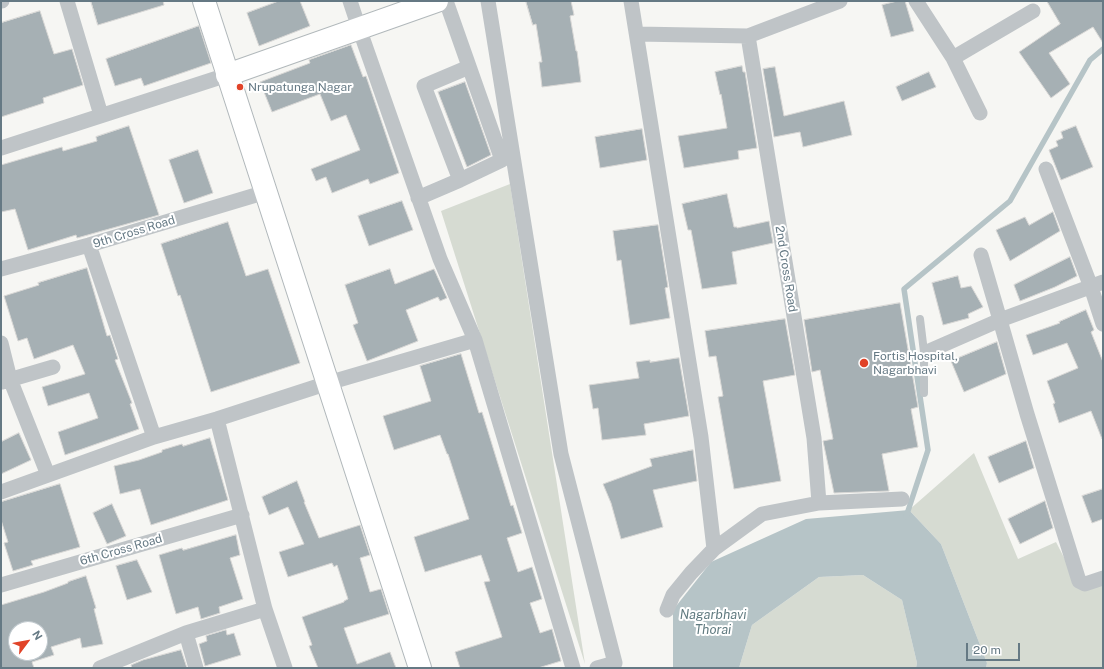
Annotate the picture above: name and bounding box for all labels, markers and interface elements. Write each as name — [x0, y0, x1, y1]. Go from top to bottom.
place label: Nrupatunga Nagar — [248, 80, 352, 94]
marker: Nrupatunga Nagar — [235, 82, 245, 92]
street label: 9th Cross Road — [91, 213, 177, 251]
street label: 2nd Cross Road — [772, 225, 800, 313]
place label: Fortis Hospital, Nagarbhavi — [873, 349, 958, 377]
marker: Fortis Hospital, Nagarbhavi — [858, 357, 870, 369]
street label: 6th Cross Road — [78, 531, 164, 569]
water label: Nagarbhavi Thorai — [680, 607, 746, 638]
north arrow — [8, 621, 48, 661]
text: N — [30, 628, 45, 642]
scale bar — [968, 635, 1022, 661]
text: 20 m — [973, 643, 1001, 657]

